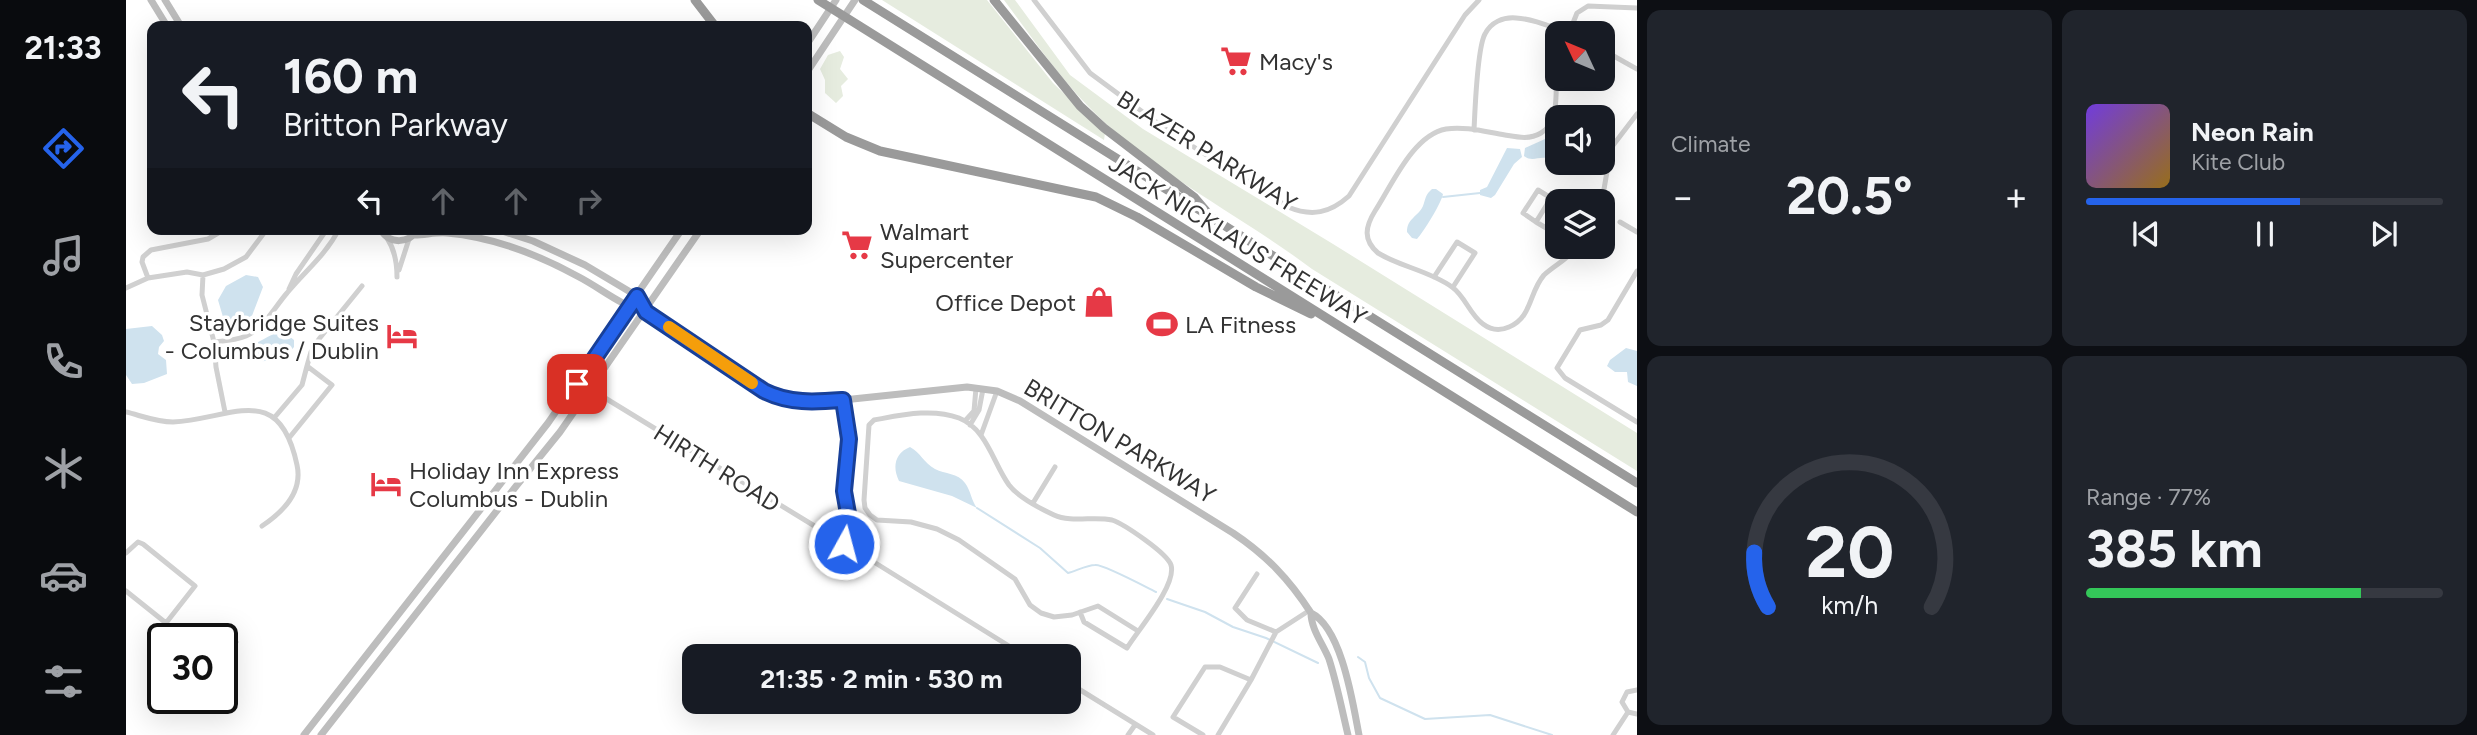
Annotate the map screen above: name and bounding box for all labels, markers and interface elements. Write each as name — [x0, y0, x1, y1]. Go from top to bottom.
north arrow — [1545, 21, 1615, 91]
map controls — [1545, 21, 1615, 259]
text: 21:33 — [24, 29, 102, 67]
supermarket icon: Macy's — [1219, 44, 1253, 78]
text: 160 m — [283, 46, 418, 105]
place label: Macy's — [1259, 47, 1333, 76]
icon: left — [168, 49, 259, 140]
street label: BLAZER PARKWAY — [1112, 84, 1303, 218]
button: sound — [1545, 105, 1615, 175]
text: Britton Parkway — [283, 106, 508, 144]
text: Neon Rain — [2191, 116, 2314, 148]
icon: directions — [39, 124, 88, 173]
text: Climate — [1671, 130, 1750, 158]
text: Kite Club — [2191, 148, 2285, 176]
street label: JACK NICKLAUS FREEWAY — [1104, 149, 1373, 332]
text: 20.5° — [1786, 165, 1913, 227]
text: − — [1671, 174, 1695, 220]
text: + — [2004, 174, 2028, 220]
icon: left — [351, 182, 389, 220]
icon: ahead — [424, 182, 462, 220]
icon: ahead — [497, 182, 535, 220]
icon: right — [570, 182, 608, 220]
button: layers — [1545, 189, 1615, 259]
icon: previous — [2127, 215, 2165, 253]
icon: pause — [2246, 215, 2284, 253]
icon: next — [2365, 215, 2403, 253]
place label: Walmart Supercenter — [880, 217, 1013, 274]
supermarket icon: Walmart Supercenter — [840, 228, 874, 262]
icon: music — [39, 231, 88, 280]
shop icon: Office Depot — [1082, 285, 1116, 319]
place label: Office Depot — [935, 288, 1076, 317]
sports icon: LA Fitness — [1145, 307, 1179, 341]
place label: Staybridge Suites - Columbus / Dublin — [165, 308, 379, 365]
place label: LA Fitness — [1185, 310, 1296, 339]
hotel icon: Staybridge Suites - Columbus / Dublin — [385, 319, 419, 353]
icon: phone — [39, 337, 88, 386]
pin — [547, 354, 607, 414]
icon: arrive — [558, 365, 596, 403]
street label: BRITTON PARKWAY — [1019, 372, 1221, 510]
street label: HIRTH ROAD — [649, 418, 785, 518]
icon: climate — [39, 444, 88, 493]
place label: Holiday Inn Express Columbus - Dublin — [409, 456, 619, 513]
hotel icon: Holiday Inn Express Columbus - Dublin — [369, 467, 403, 501]
text: Range · 77% — [2086, 483, 2211, 511]
position arrow — [807, 507, 881, 581]
text: 20 — [1805, 508, 1894, 595]
text: 385 km — [2086, 518, 2263, 580]
icon: car — [39, 551, 88, 600]
text: km/h — [1821, 589, 1878, 619]
speed limit sign: 30 — [147, 623, 238, 714]
icon: filters — [39, 657, 88, 706]
text: 21:35 · 2 min · 530 m — [760, 663, 1003, 695]

